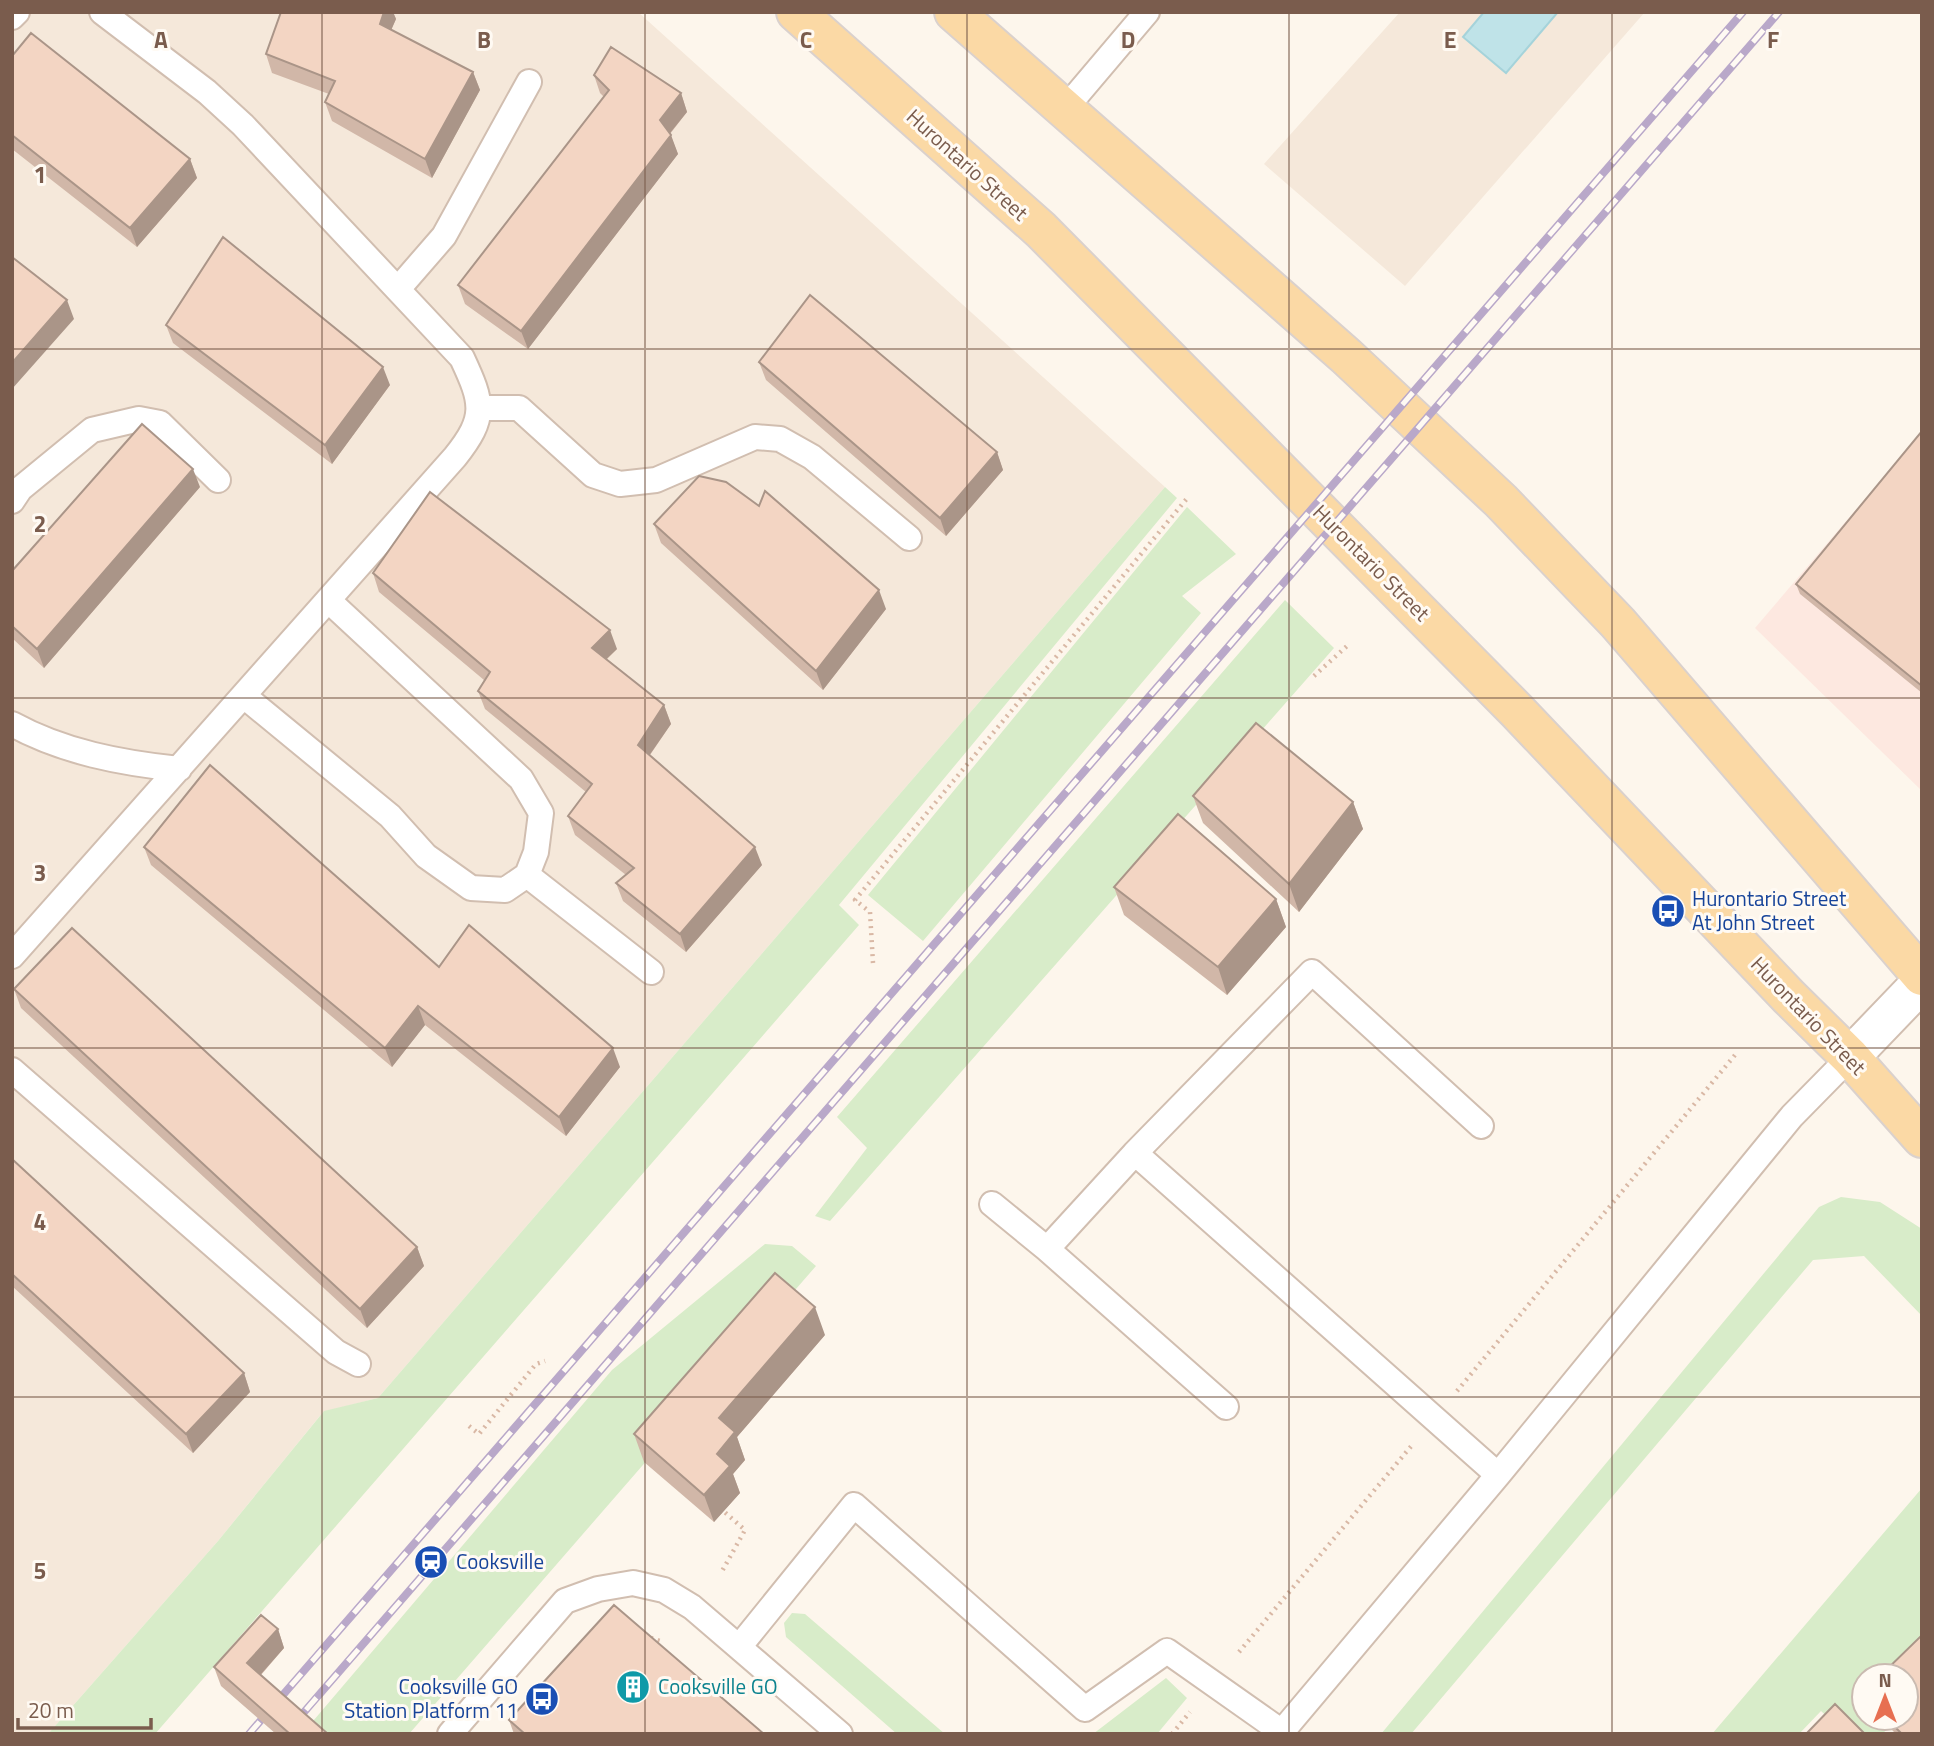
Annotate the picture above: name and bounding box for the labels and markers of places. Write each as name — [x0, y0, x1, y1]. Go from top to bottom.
place label: Hurontario Street At John Street — [1692, 882, 1847, 938]
bus stop icon: Hurontario Street At John Street — [1649, 892, 1687, 930]
station icon: Cooksville — [412, 1543, 450, 1581]
place label: Cooksville — [456, 1545, 544, 1577]
building icon: Cooksville GO — [614, 1668, 652, 1706]
place label: Cooksville GO Station Platform 11 — [344, 1670, 518, 1726]
place label: Cooksville GO — [658, 1670, 778, 1702]
bus stop icon: Cooksville GO Station Platform 11 — [523, 1680, 561, 1718]

